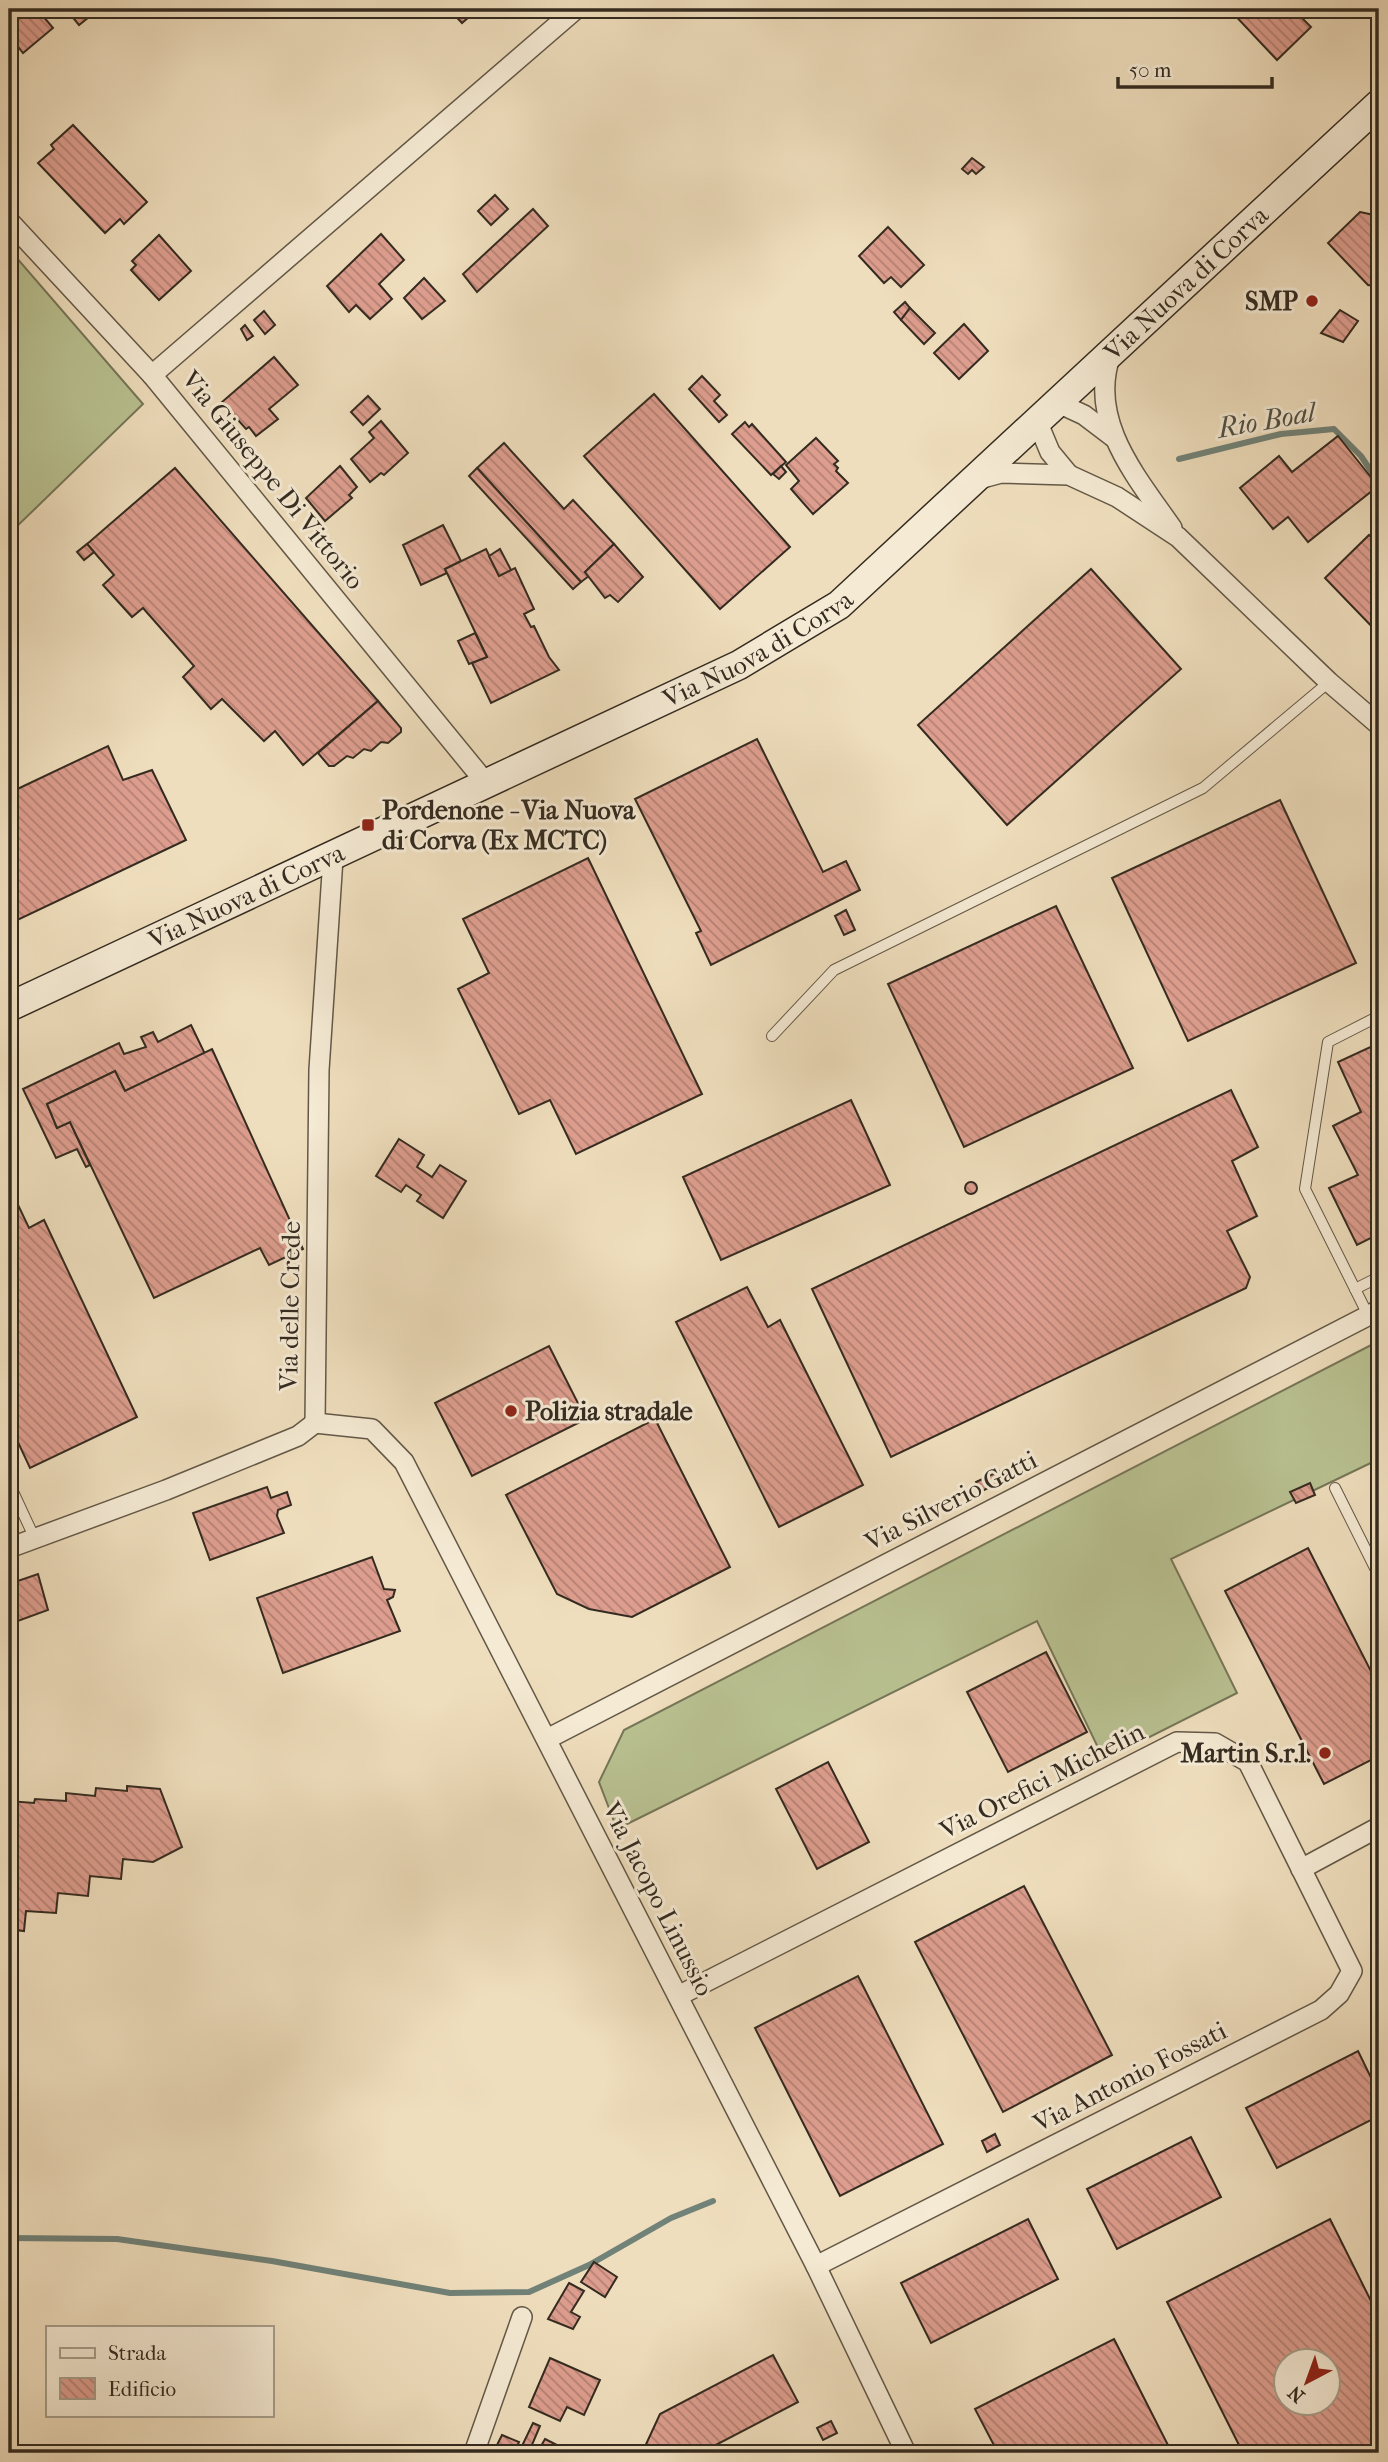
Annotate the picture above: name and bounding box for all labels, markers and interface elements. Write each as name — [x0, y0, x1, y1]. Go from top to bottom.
scale bar — [1118, 46, 1272, 90]
text: 50 m — [1129, 58, 1172, 82]
street label: Via Nuova di Corva — [1097, 199, 1275, 368]
place label: SMP — [1245, 286, 1298, 317]
marker: SMP — [1304, 293, 1320, 309]
street label: Via Giuseppe Di Vittorio — [175, 364, 371, 596]
water label: Rio Boal — [1213, 395, 1320, 445]
street label: Via Nuova di Corva — [657, 584, 860, 715]
place label: Pordenone - Via Nuova di Corva (Ex MCTC) — [382, 795, 636, 856]
marker: Pordenone - Via Nuova di Corva (Ex MCTC) — [360, 817, 376, 833]
street label: Via Nuova di Corva — [142, 836, 350, 955]
street label: Via delle Crede — [273, 1221, 307, 1392]
place label: Polizia stradale — [525, 1396, 693, 1427]
marker: Polizia stradale — [503, 1403, 519, 1419]
street label: Via Silverio Gatti — [859, 1444, 1043, 1558]
street label: Via Orefici Michelin — [934, 1716, 1150, 1846]
place label: Martin S.r.l. — [1180, 1738, 1311, 1769]
marker: Martin S.r.l. — [1317, 1745, 1333, 1761]
street label: Via Jacopo Linussio — [595, 1796, 720, 2001]
street label: Via Antonio Fossati — [1027, 2015, 1232, 2140]
legend — [46, 2326, 273, 2416]
text: Strada — [108, 2341, 166, 2365]
north arrow — [1272, 2346, 1342, 2416]
text: Edificio — [108, 2377, 176, 2401]
text: N — [1283, 2381, 1309, 2407]

